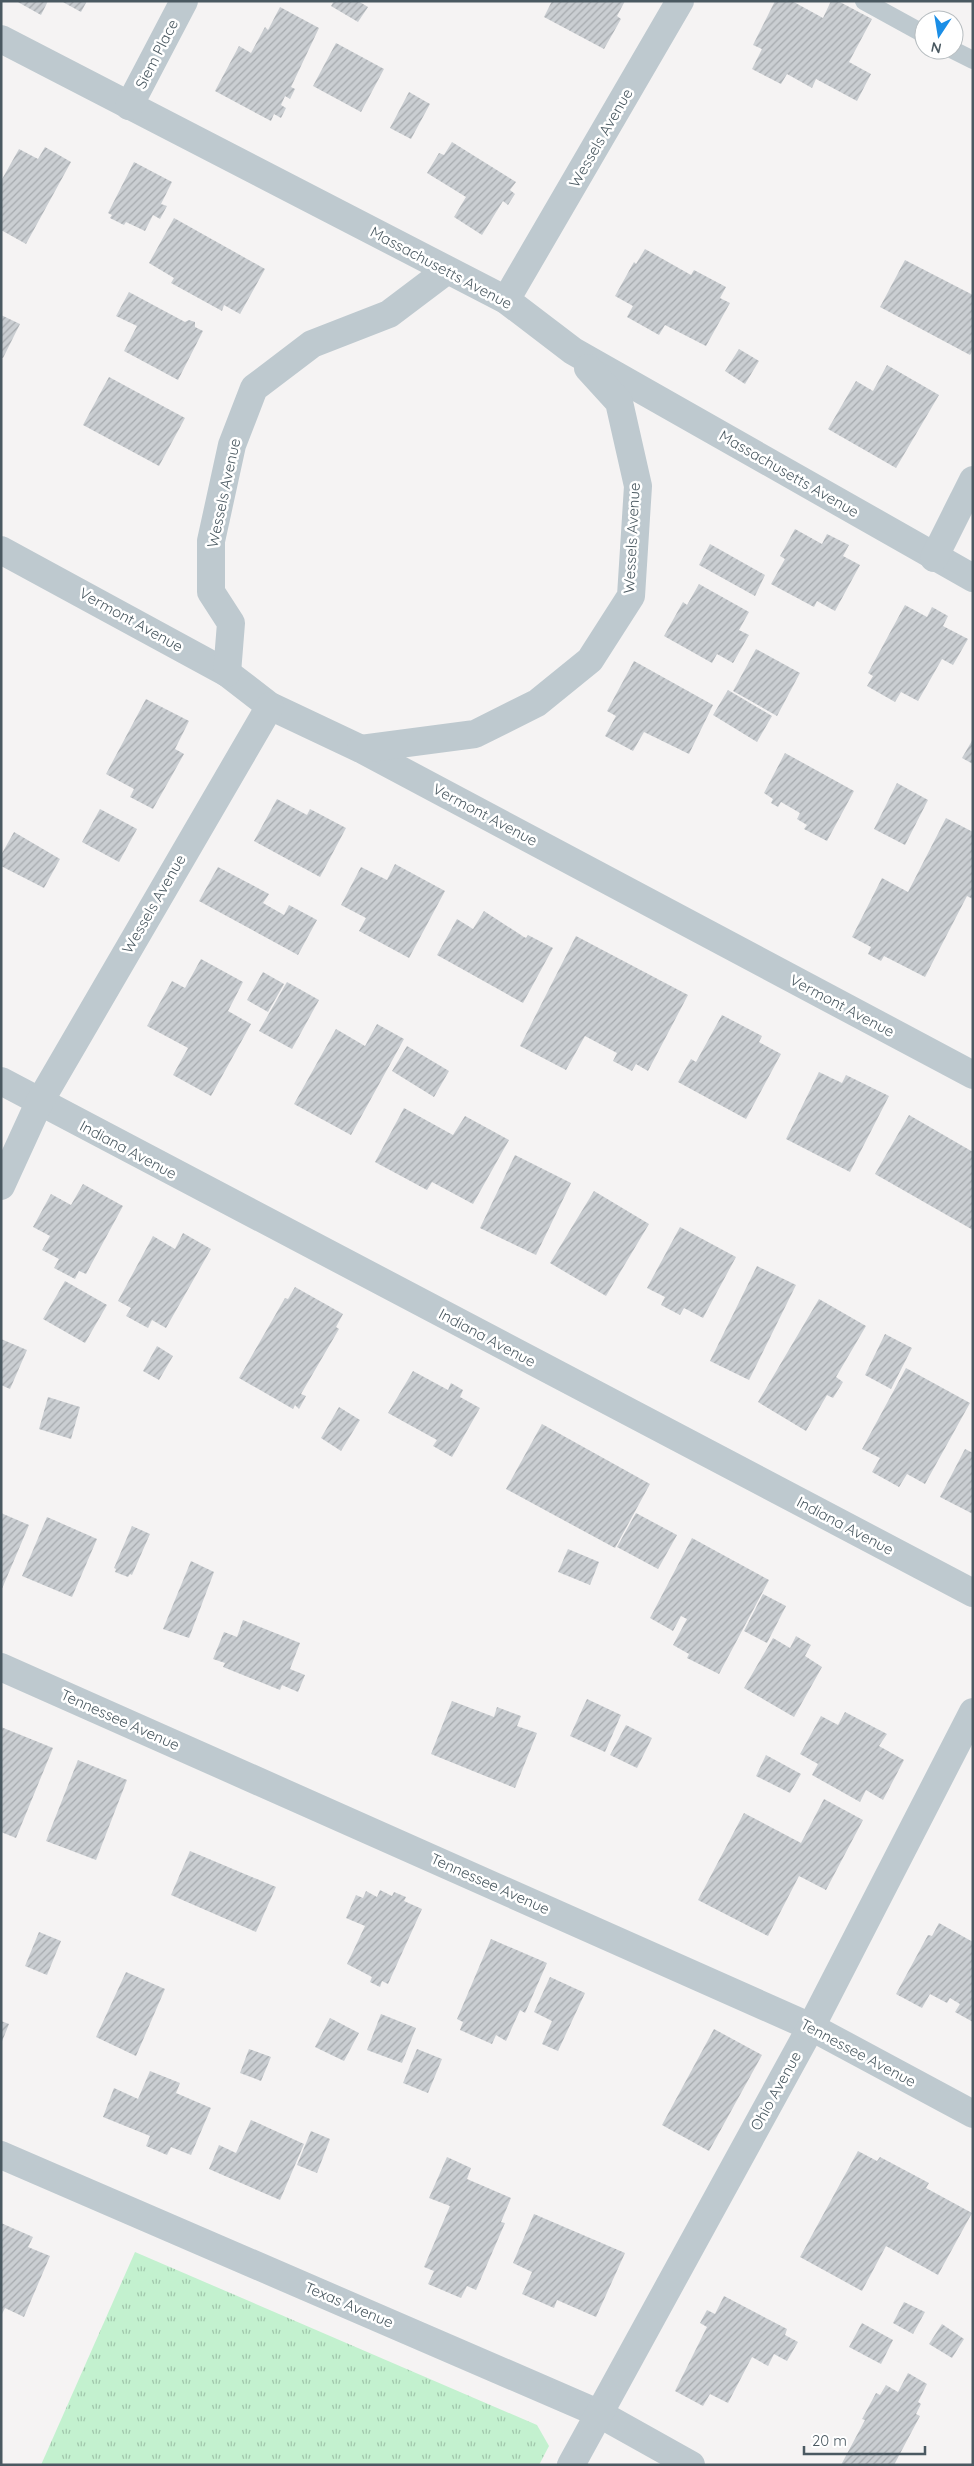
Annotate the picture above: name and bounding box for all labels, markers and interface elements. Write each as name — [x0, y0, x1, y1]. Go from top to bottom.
north arrow — [914, 10, 964, 60]
street label: Siem Place — [131, 16, 182, 92]
text: N — [929, 38, 943, 58]
street label: Wessels Avenue — [565, 85, 637, 191]
street label: Massachusetts Avenue — [367, 222, 515, 313]
street label: Massachusetts Avenue — [716, 426, 862, 521]
street label: Wessels Avenue — [203, 437, 244, 549]
street label: Wessels Avenue — [619, 482, 644, 594]
street label: Vermont Avenue — [76, 583, 186, 656]
street label: Vermont Avenue — [430, 779, 541, 850]
street label: Wessels Avenue — [118, 851, 190, 957]
street label: Vermont Avenue — [787, 970, 898, 1041]
street label: Indiana Avenue — [77, 1116, 180, 1183]
street label: Indiana Avenue — [436, 1304, 539, 1371]
street label: Indiana Avenue — [794, 1492, 897, 1559]
street label: Tennessee Avenue — [58, 1685, 183, 1754]
street label: Tennessee Avenue — [428, 1849, 553, 1918]
street label: Tennessee Avenue — [797, 2014, 919, 2091]
street label: Ohio Avenue — [746, 2048, 805, 2134]
street label: Texas Avenue — [302, 2277, 396, 2332]
scale bar — [804, 2424, 925, 2456]
text: 20 m — [812, 2431, 847, 2450]

